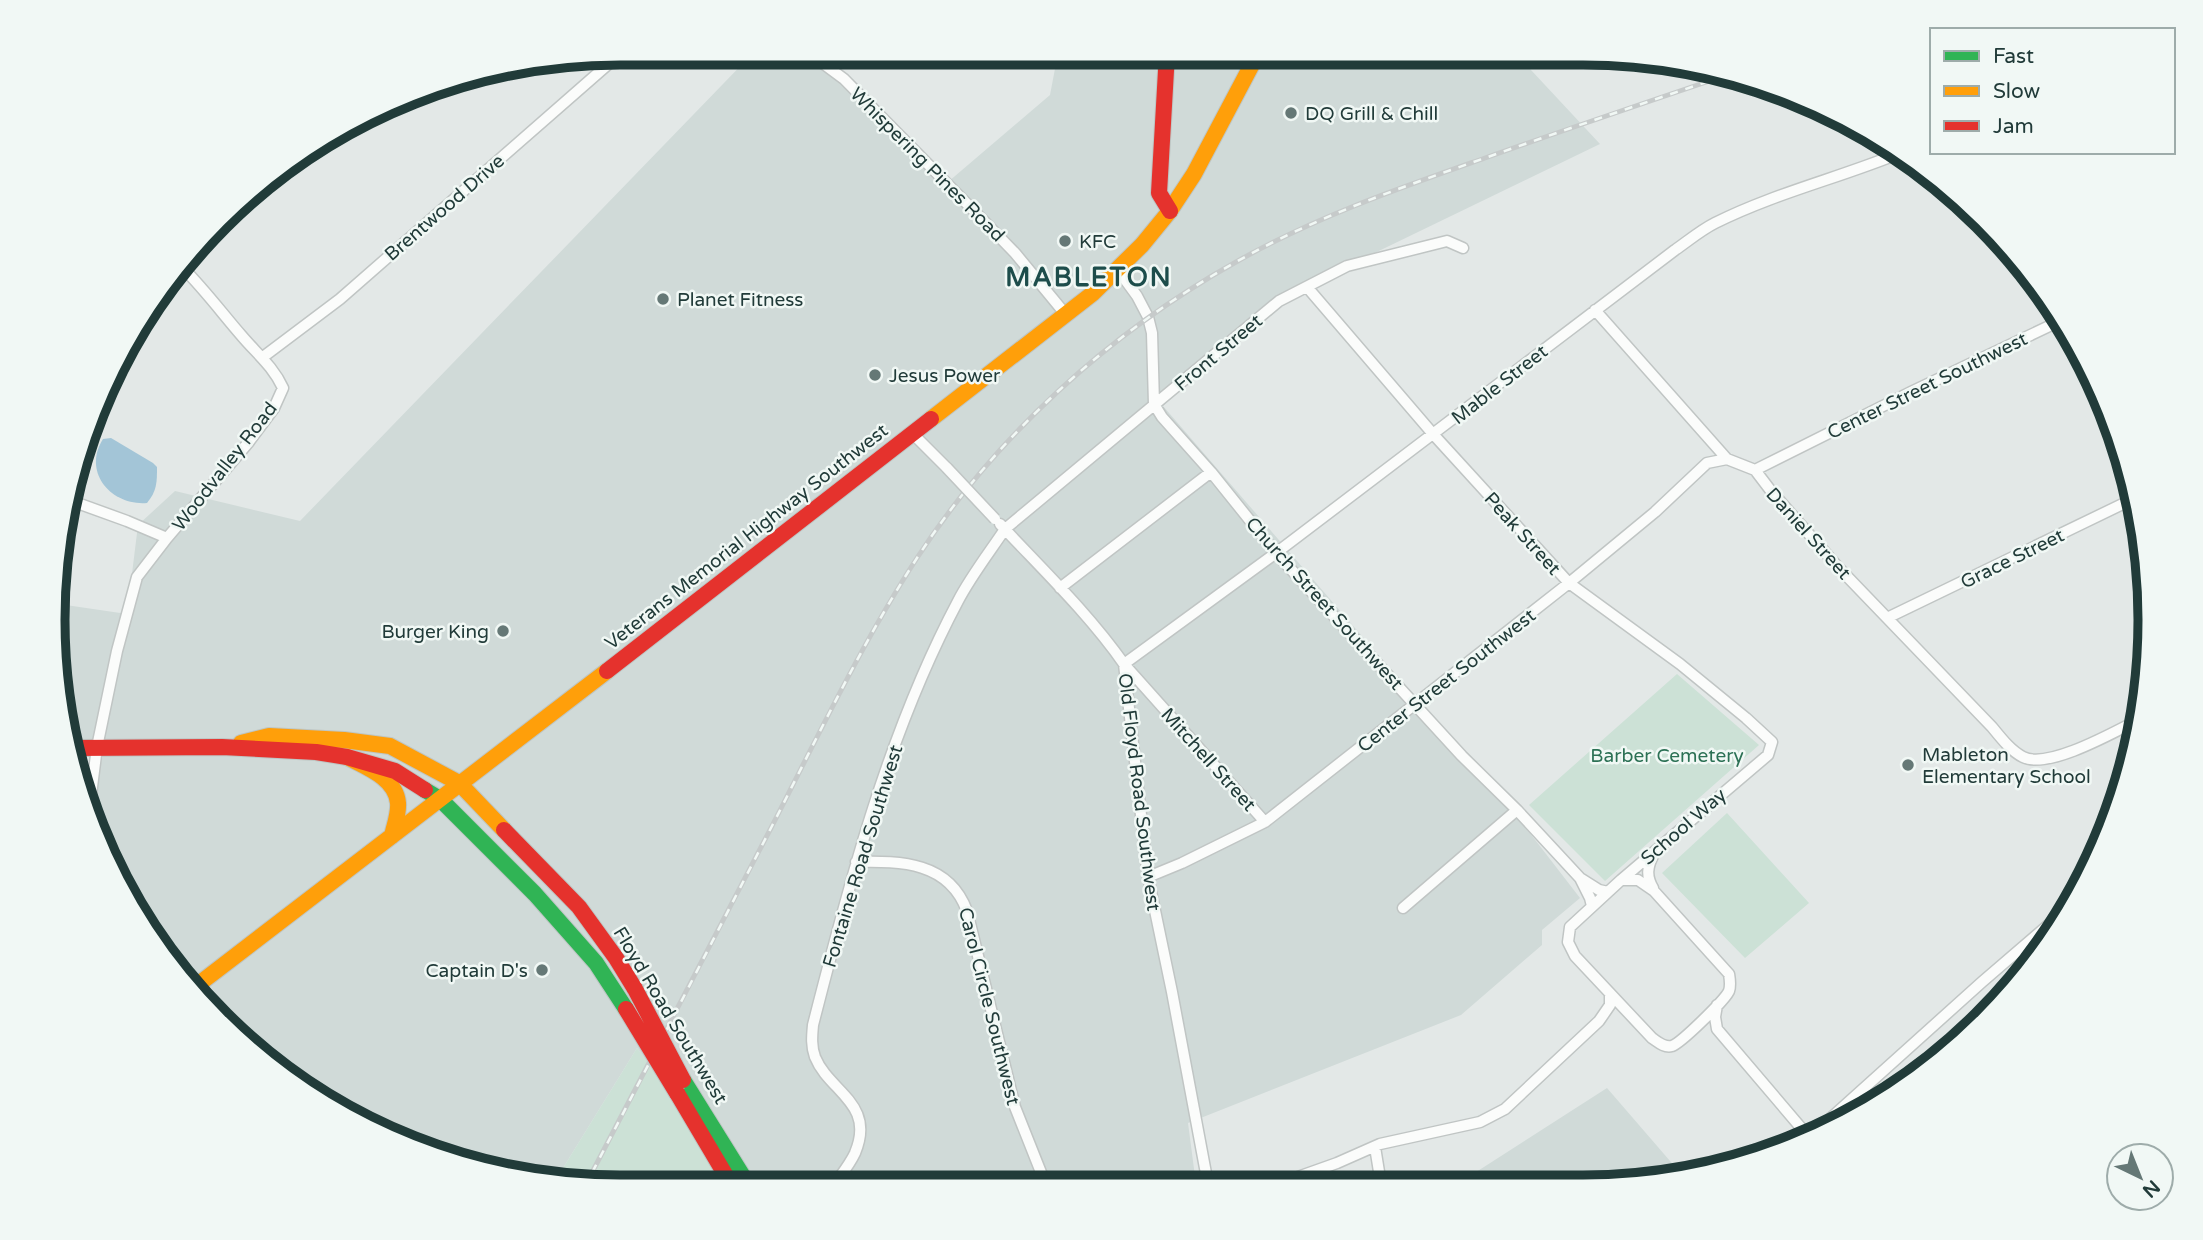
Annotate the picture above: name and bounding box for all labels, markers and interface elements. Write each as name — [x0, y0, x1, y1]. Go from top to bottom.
legend — [1930, 28, 2175, 154]
text: Fast — [1993, 44, 2034, 69]
text: Slow — [1993, 79, 2041, 104]
street label: Whispering Pines Road — [845, 83, 1009, 247]
place label: DQ Grill & Chill — [1305, 103, 1438, 125]
marker: DQ Grill & Chill — [1283, 105, 1299, 121]
text: Jam — [1993, 114, 2034, 139]
street label: Brentwood Drive — [380, 150, 509, 266]
place label: KFC — [1079, 231, 1116, 253]
marker: KFC — [1057, 233, 1073, 249]
district label: MABLETON — [1005, 262, 1173, 293]
place label: Planet Fitness — [677, 289, 803, 311]
marker: Planet Fitness — [655, 291, 671, 307]
street label: Front Street — [1170, 310, 1267, 396]
street label: Center Street Southwest — [1824, 328, 2031, 444]
street label: Mable Street — [1447, 340, 1552, 429]
place label: Jesus Power — [889, 365, 1001, 387]
marker: Jesus Power — [867, 367, 883, 383]
street label: Woodvalley Road — [168, 398, 282, 535]
street label: Veterans Memorial Highway Southwest — [601, 419, 892, 654]
street label: Daniel Street — [1761, 483, 1855, 584]
street label: Peak Street — [1479, 488, 1565, 580]
street label: Church Street Southwest — [1241, 513, 1408, 694]
street label: Grace Street — [1957, 524, 2068, 593]
street label: Center Street Southwest — [1353, 604, 1540, 757]
place label: Burger King — [381, 621, 489, 643]
marker: Burger King — [495, 623, 511, 639]
street label: Old Floyd Road Southwest — [1113, 672, 1165, 912]
street label: Mitchell Street — [1156, 704, 1260, 816]
street label: Fontaine Road Southwest — [819, 742, 907, 970]
place label: Mableton Elementary School — [1922, 744, 2091, 788]
park label: Barber Cemetery — [1590, 745, 1744, 767]
marker: Mableton Elementary School — [1900, 757, 1916, 773]
street label: School Way — [1637, 784, 1731, 870]
street label: Carol Circle Southwest — [954, 905, 1024, 1107]
street label: Floyd Road Southwest — [609, 923, 732, 1108]
place label: Captain D's — [425, 960, 528, 982]
marker: Captain D's — [534, 962, 550, 978]
north arrow — [2105, 1142, 2175, 1212]
text: N — [2138, 1175, 2164, 1202]

